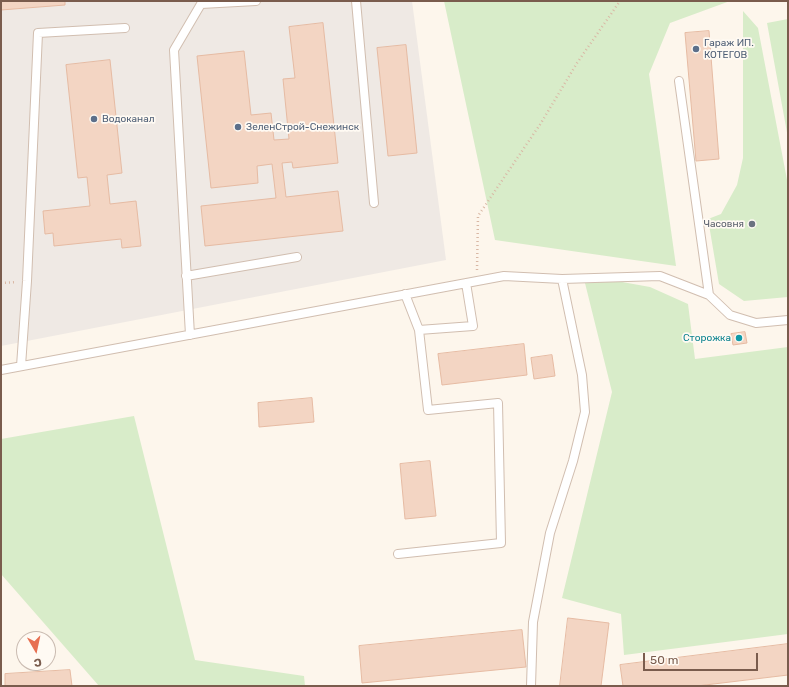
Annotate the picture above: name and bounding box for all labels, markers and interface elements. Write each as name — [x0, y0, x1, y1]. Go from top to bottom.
place label: Гараж ИП. КОТЕГОВ — [704, 37, 754, 60]
marker: Гараж ИП. КОТЕГОВ — [691, 44, 701, 54]
place label: Водоканал — [102, 113, 154, 125]
marker: Водоканал — [89, 114, 99, 124]
place label: ЗеленСтрой-Снежинск — [246, 121, 359, 133]
marker: ЗеленСтрой-Снежинск — [233, 122, 243, 132]
place label: Часовня — [704, 218, 744, 230]
marker: Часовня — [747, 219, 757, 229]
place label: Сторожка — [683, 332, 731, 344]
marker: Сторожка — [734, 333, 744, 343]
north arrow — [16, 631, 56, 671]
scale bar — [645, 645, 760, 671]
text: 50 m — [650, 653, 678, 667]
text: С — [33, 655, 43, 669]

